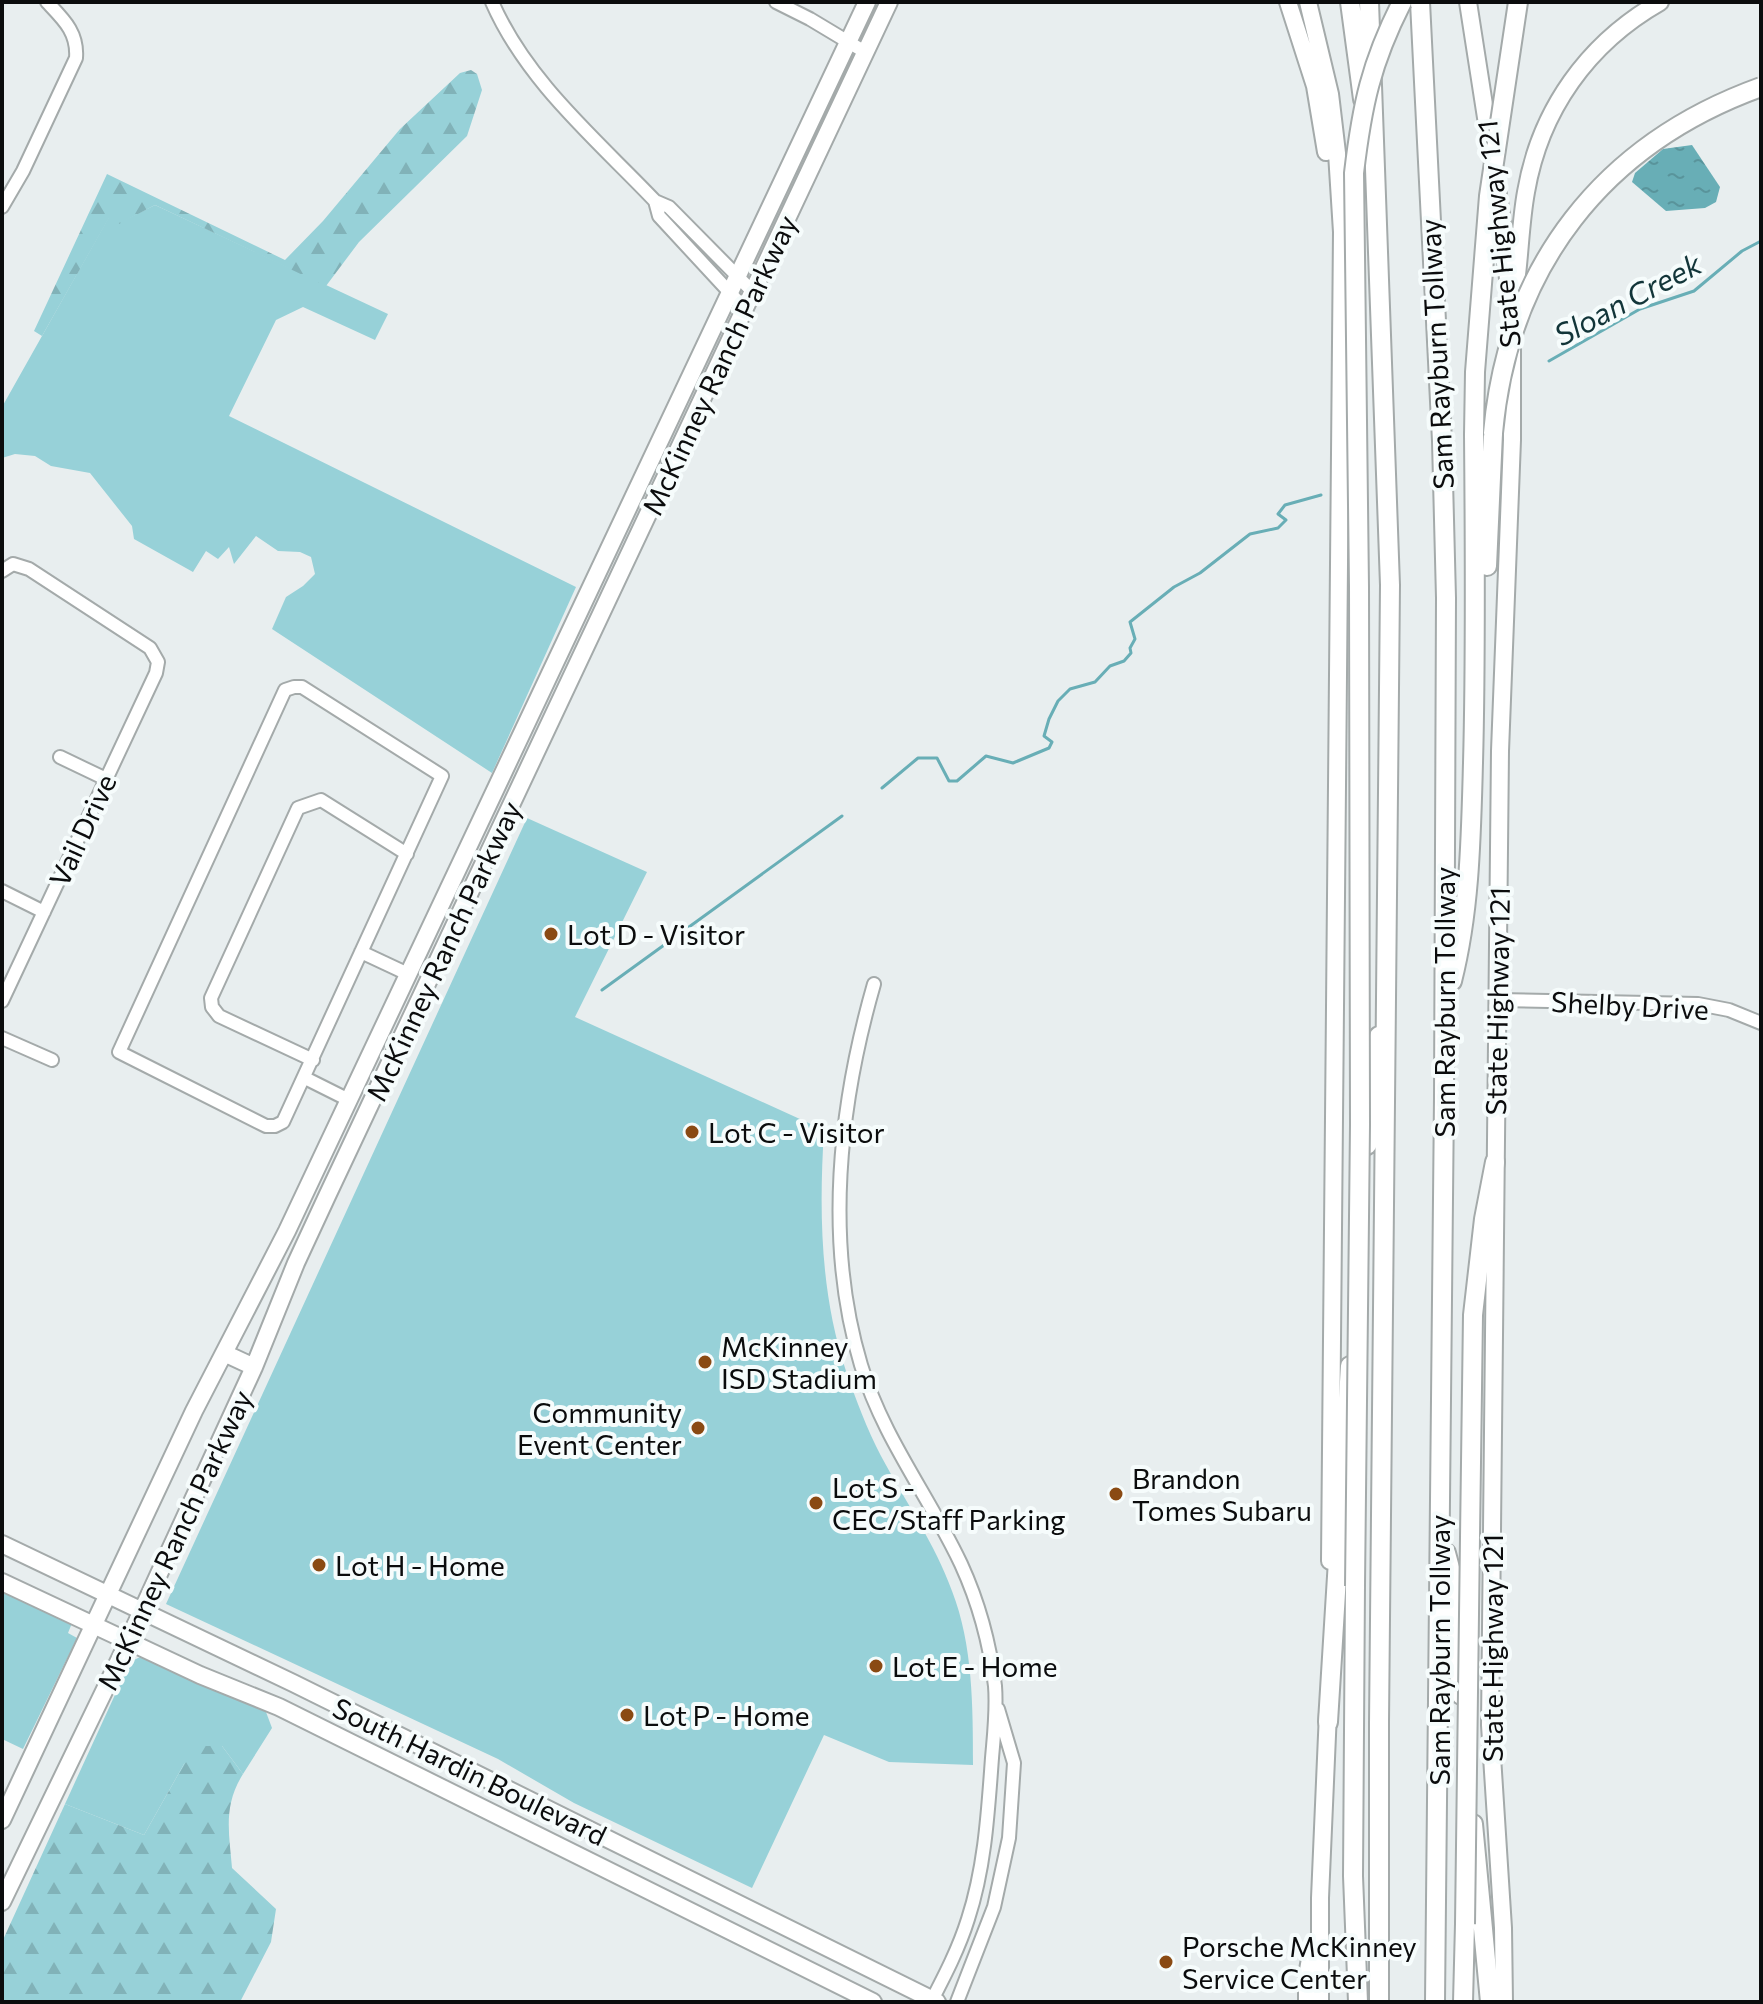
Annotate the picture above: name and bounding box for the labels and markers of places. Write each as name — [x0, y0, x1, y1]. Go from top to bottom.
place label: Lot D - Visitor — [567, 917, 745, 951]
marker: Lot D - Visitor — [542, 925, 560, 943]
place label: Lot C - Visitor — [708, 1115, 885, 1149]
marker: Lot C - Visitor — [683, 1123, 701, 1141]
place label: McKinney ISD Stadium — [721, 1329, 877, 1395]
marker: McKinney ISD Stadium — [696, 1353, 714, 1371]
place label: Community Event Center — [517, 1395, 682, 1461]
marker: Community Event Center — [689, 1419, 707, 1437]
place label: Brandon Tomes Subaru — [1132, 1461, 1312, 1527]
place label: Lot S - CEC/Staff Parking — [832, 1470, 1066, 1536]
marker: Brandon Tomes Subaru — [1107, 1485, 1125, 1503]
marker: Lot S - CEC/Staff Parking — [807, 1494, 825, 1512]
place label: Lot H - Home — [335, 1548, 505, 1582]
marker: Lot H - Home — [310, 1556, 328, 1574]
place label: Lot E - Home — [892, 1649, 1058, 1683]
marker: Lot E - Home — [867, 1657, 885, 1675]
place label: Lot P - Home — [643, 1698, 809, 1732]
marker: Lot P - Home — [618, 1706, 636, 1724]
place label: Porsche McKinney Service Center — [1182, 1929, 1417, 1995]
marker: Porsche McKinney Service Center — [1157, 1953, 1175, 1971]

